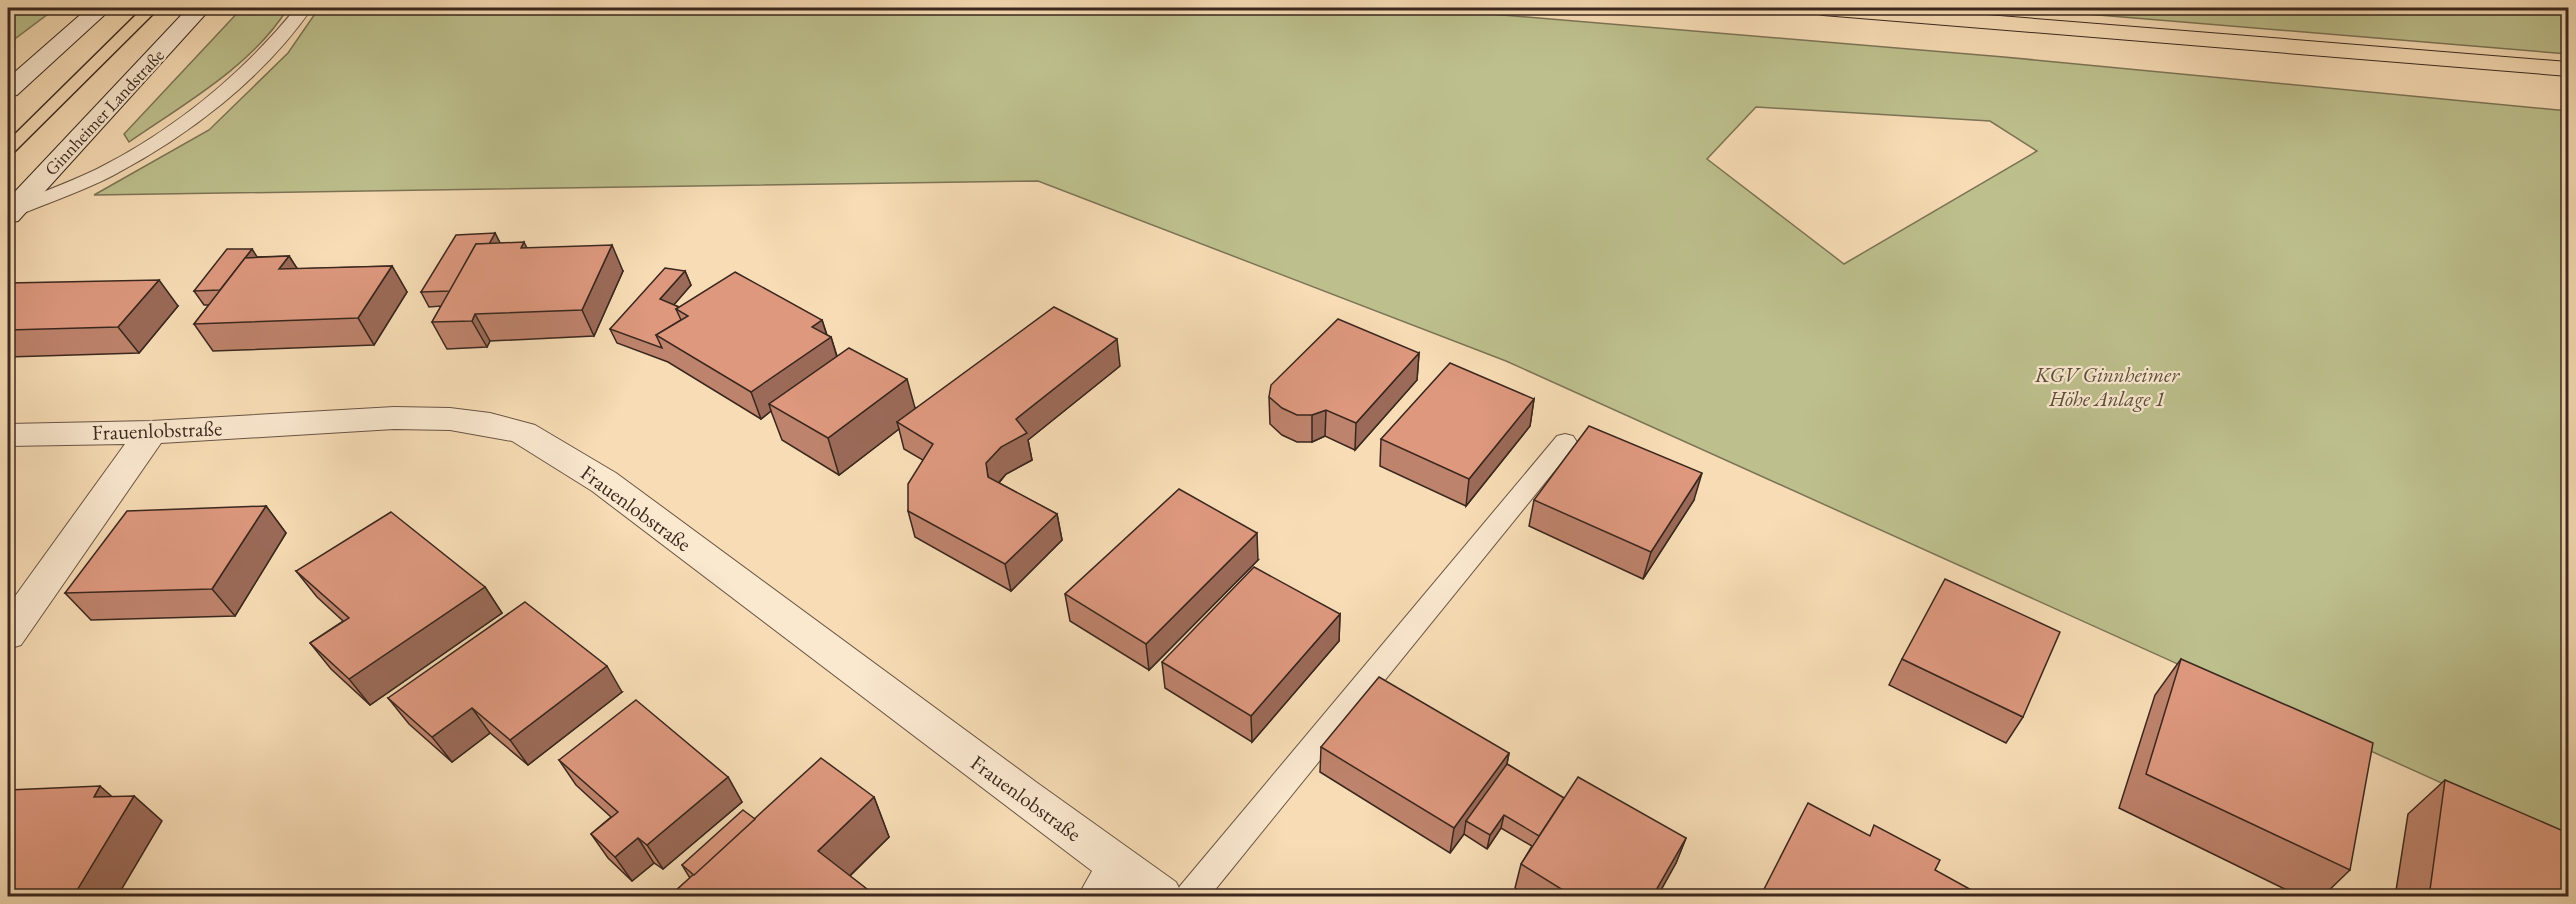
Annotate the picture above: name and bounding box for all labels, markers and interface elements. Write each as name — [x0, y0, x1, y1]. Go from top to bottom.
street label: Ginnheimer Landstraße — [39, 44, 169, 180]
park label: KGV Ginnheimer Höhe Anlage 1 — [2034, 361, 2180, 412]
street label: Frauenlobstraße — [91, 414, 223, 446]
street label: Frauenlobstraße — [575, 459, 697, 557]
street label: Frauenlobstraße — [965, 749, 1087, 847]

